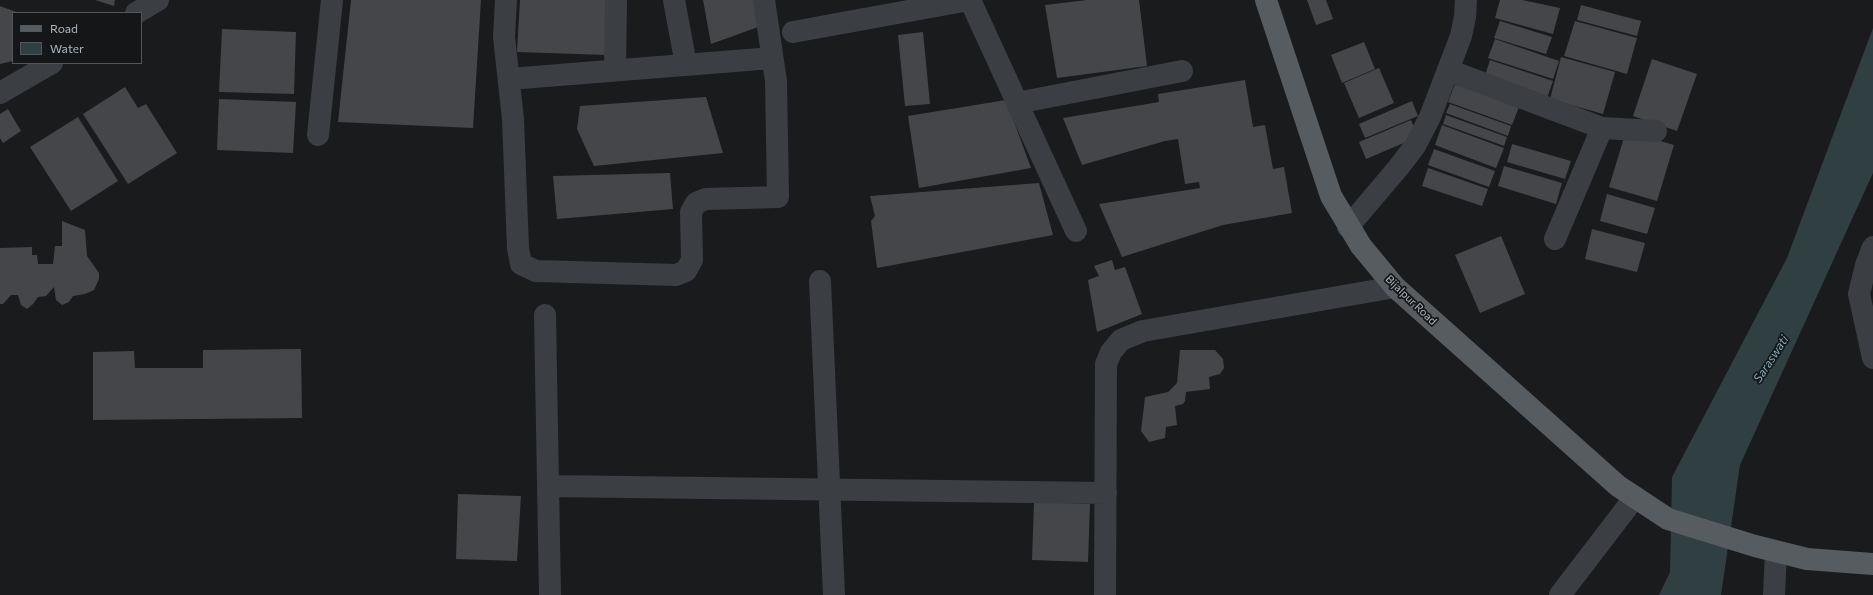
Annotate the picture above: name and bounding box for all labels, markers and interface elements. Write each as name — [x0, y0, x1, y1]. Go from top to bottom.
legend — [12, 12, 142, 64]
text: Road — [50, 21, 78, 35]
text: Water — [50, 41, 84, 55]
street label: Bijalpur Road — [1383, 272, 1439, 328]
water label: Saraswati — [1750, 333, 1792, 385]

